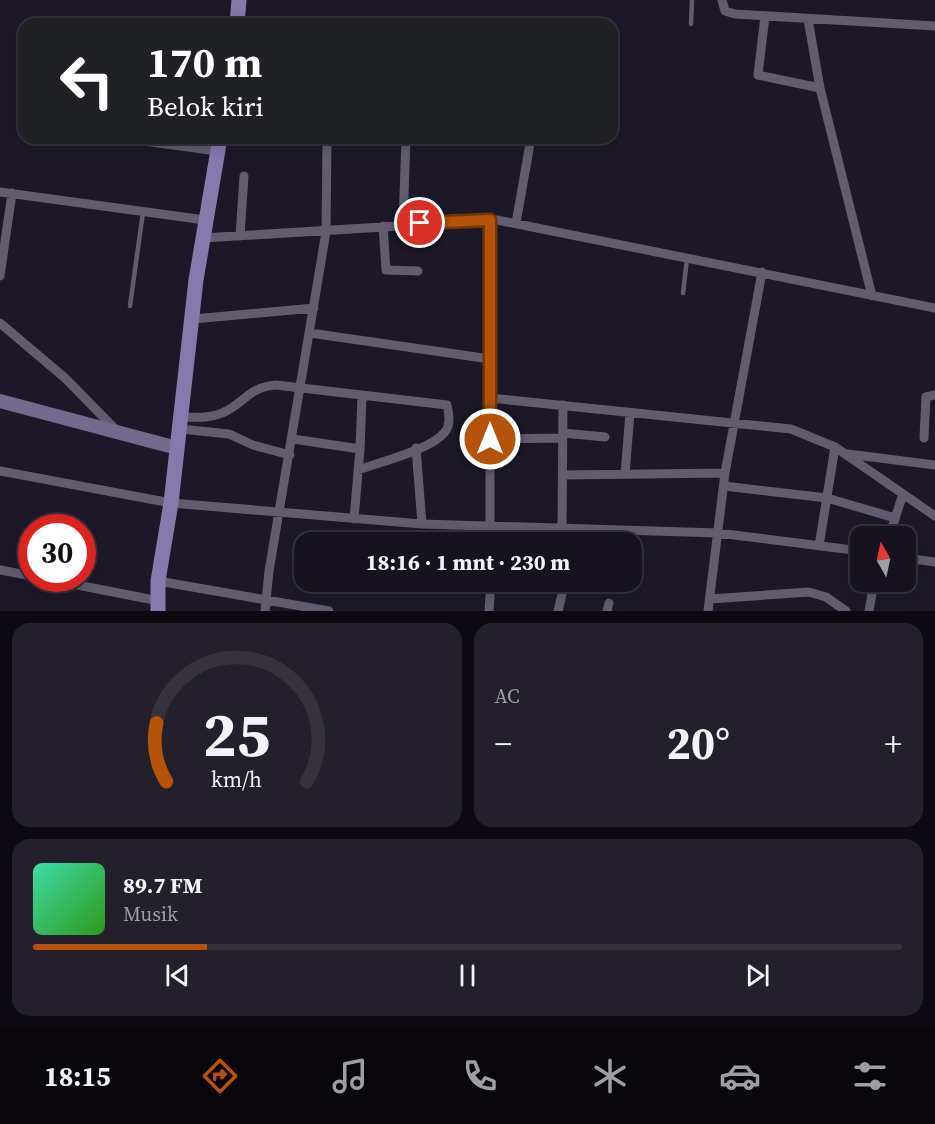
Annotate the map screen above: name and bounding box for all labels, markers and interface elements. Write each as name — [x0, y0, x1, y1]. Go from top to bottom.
text: 170 m — [147, 33, 262, 91]
icon: left — [48, 42, 126, 120]
text: Belok kiri — [147, 88, 263, 125]
pin — [394, 197, 445, 248]
icon: arrive — [403, 206, 436, 239]
position arrow — [458, 407, 522, 471]
speed limit sign: 30 — [18, 514, 96, 592]
north arrow — [850, 526, 916, 592]
map controls — [850, 526, 916, 592]
text: 18:16 · 1 mnt · 230 m — [366, 547, 570, 577]
text: AC — [495, 682, 520, 710]
text: 25 — [203, 691, 271, 777]
text: 20° — [666, 712, 730, 774]
text: − — [495, 721, 512, 766]
text: + — [884, 721, 902, 766]
text: km/h — [211, 765, 262, 794]
text: 89.7 FM — [123, 870, 202, 900]
text: Musik — [123, 900, 178, 928]
icon: previous — [161, 959, 194, 992]
icon: pause — [451, 959, 484, 992]
icon: next — [741, 959, 774, 992]
icon: directions — [199, 1055, 241, 1097]
icon: music — [329, 1055, 371, 1097]
icon: phone — [459, 1055, 501, 1097]
icon: climate — [589, 1055, 631, 1097]
icon: car — [719, 1055, 761, 1097]
icon: filters — [849, 1055, 891, 1097]
text: 18:15 — [44, 1058, 111, 1095]

